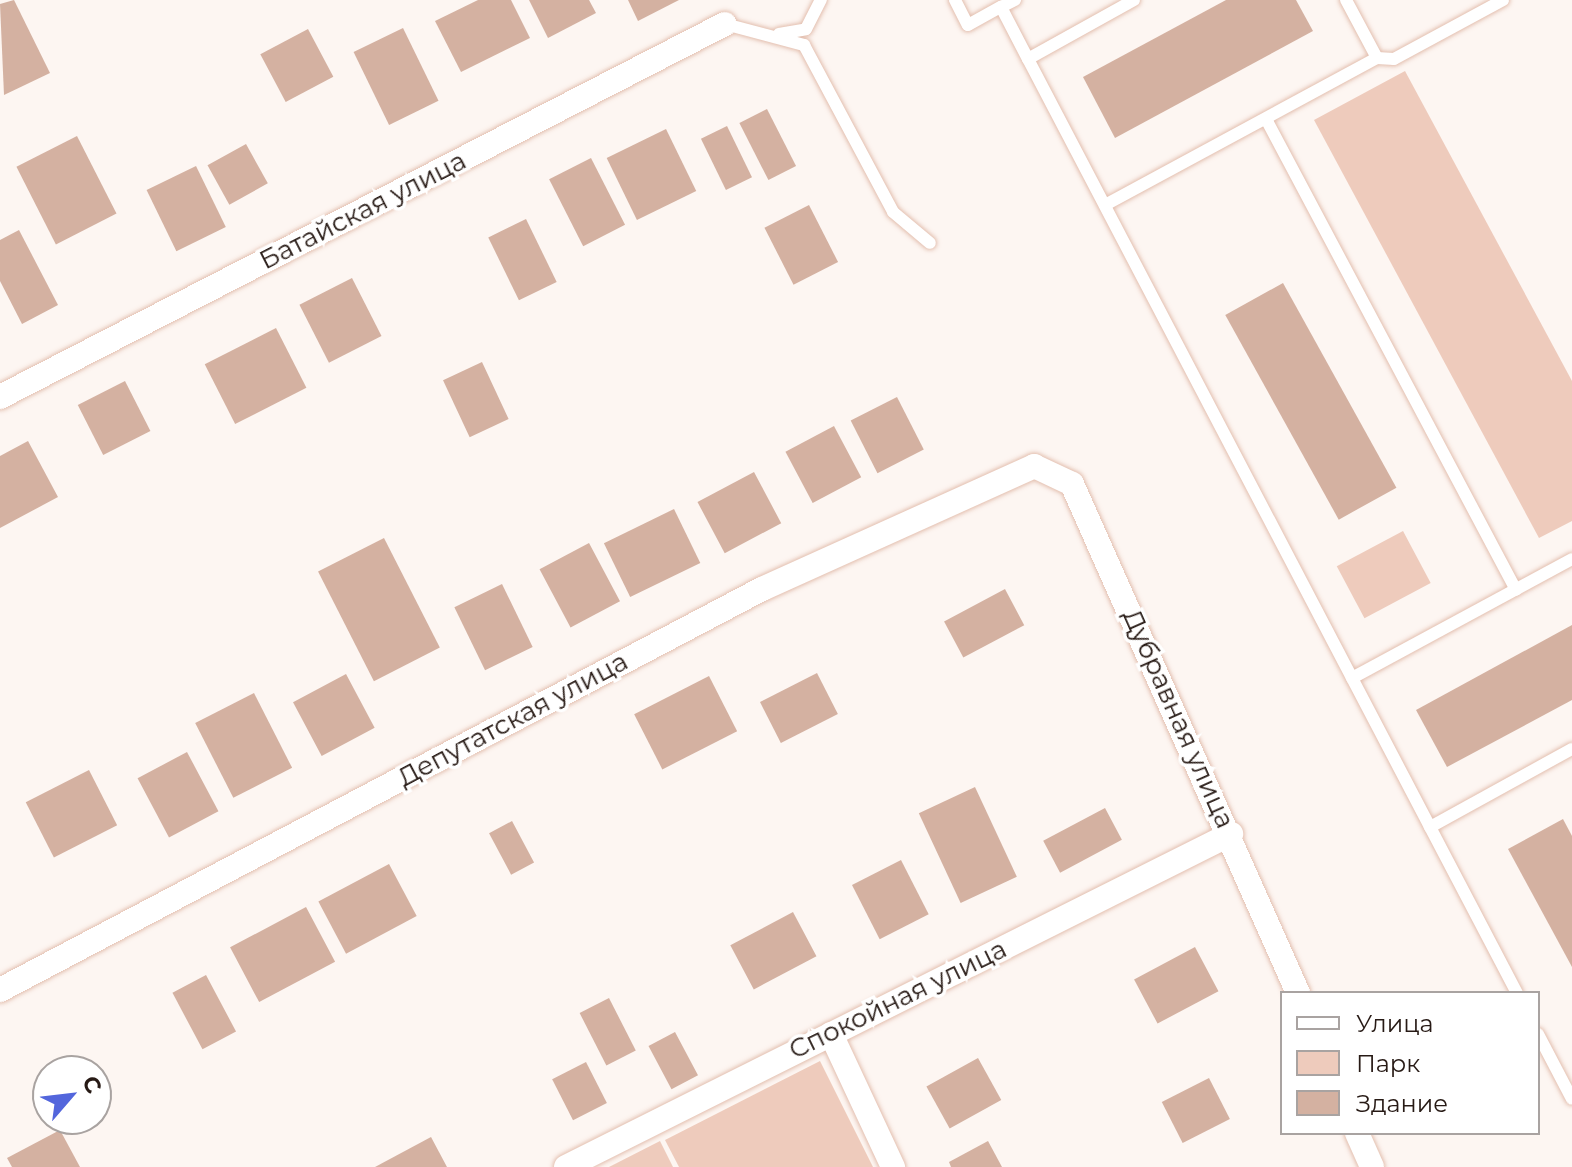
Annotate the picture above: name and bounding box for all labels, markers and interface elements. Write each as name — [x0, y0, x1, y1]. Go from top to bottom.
street label: Батайская улица — [254, 145, 472, 277]
street label: Дубравная улица — [1116, 605, 1240, 833]
street label: Депутатская улица — [393, 646, 633, 794]
street label: Спокойная улица — [784, 934, 1012, 1066]
legend — [1280, 991, 1540, 1135]
text: Улица — [1356, 1009, 1434, 1038]
text: Парк — [1356, 1049, 1420, 1078]
north arrow — [32, 1055, 112, 1135]
text: С — [76, 1071, 108, 1098]
text: Здание — [1356, 1089, 1448, 1118]

